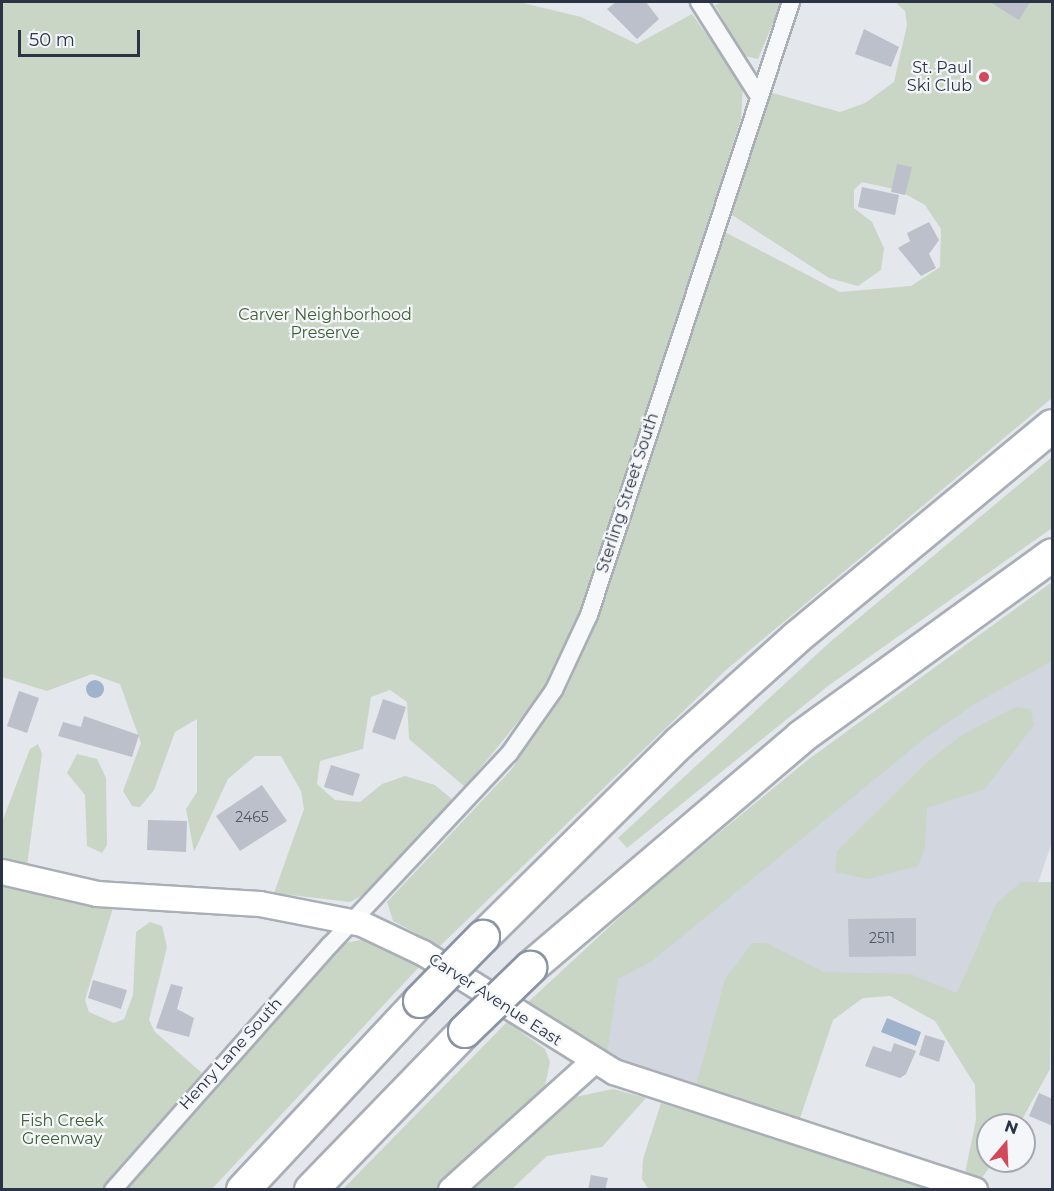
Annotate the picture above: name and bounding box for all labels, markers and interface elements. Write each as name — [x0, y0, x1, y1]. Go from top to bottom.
scale bar — [21, 18, 142, 56]
text: 50 m — [29, 29, 75, 51]
place label: St. Paul Ski Club — [907, 58, 972, 96]
marker: St. Paul Ski Club — [977, 70, 991, 84]
park label: Carver Neighborhood Preserve — [238, 305, 412, 343]
street label: Sterling Street South — [593, 411, 663, 575]
house number: 2465 — [235, 809, 269, 825]
house number: 2511 — [869, 930, 895, 946]
street label: Carver Avenue East — [425, 950, 565, 1050]
street label: Henry Lane South — [176, 994, 286, 1114]
park label: Fish Creek Greenway — [20, 1111, 104, 1149]
north arrow — [976, 1113, 1036, 1173]
text: N — [1002, 1116, 1021, 1138]

